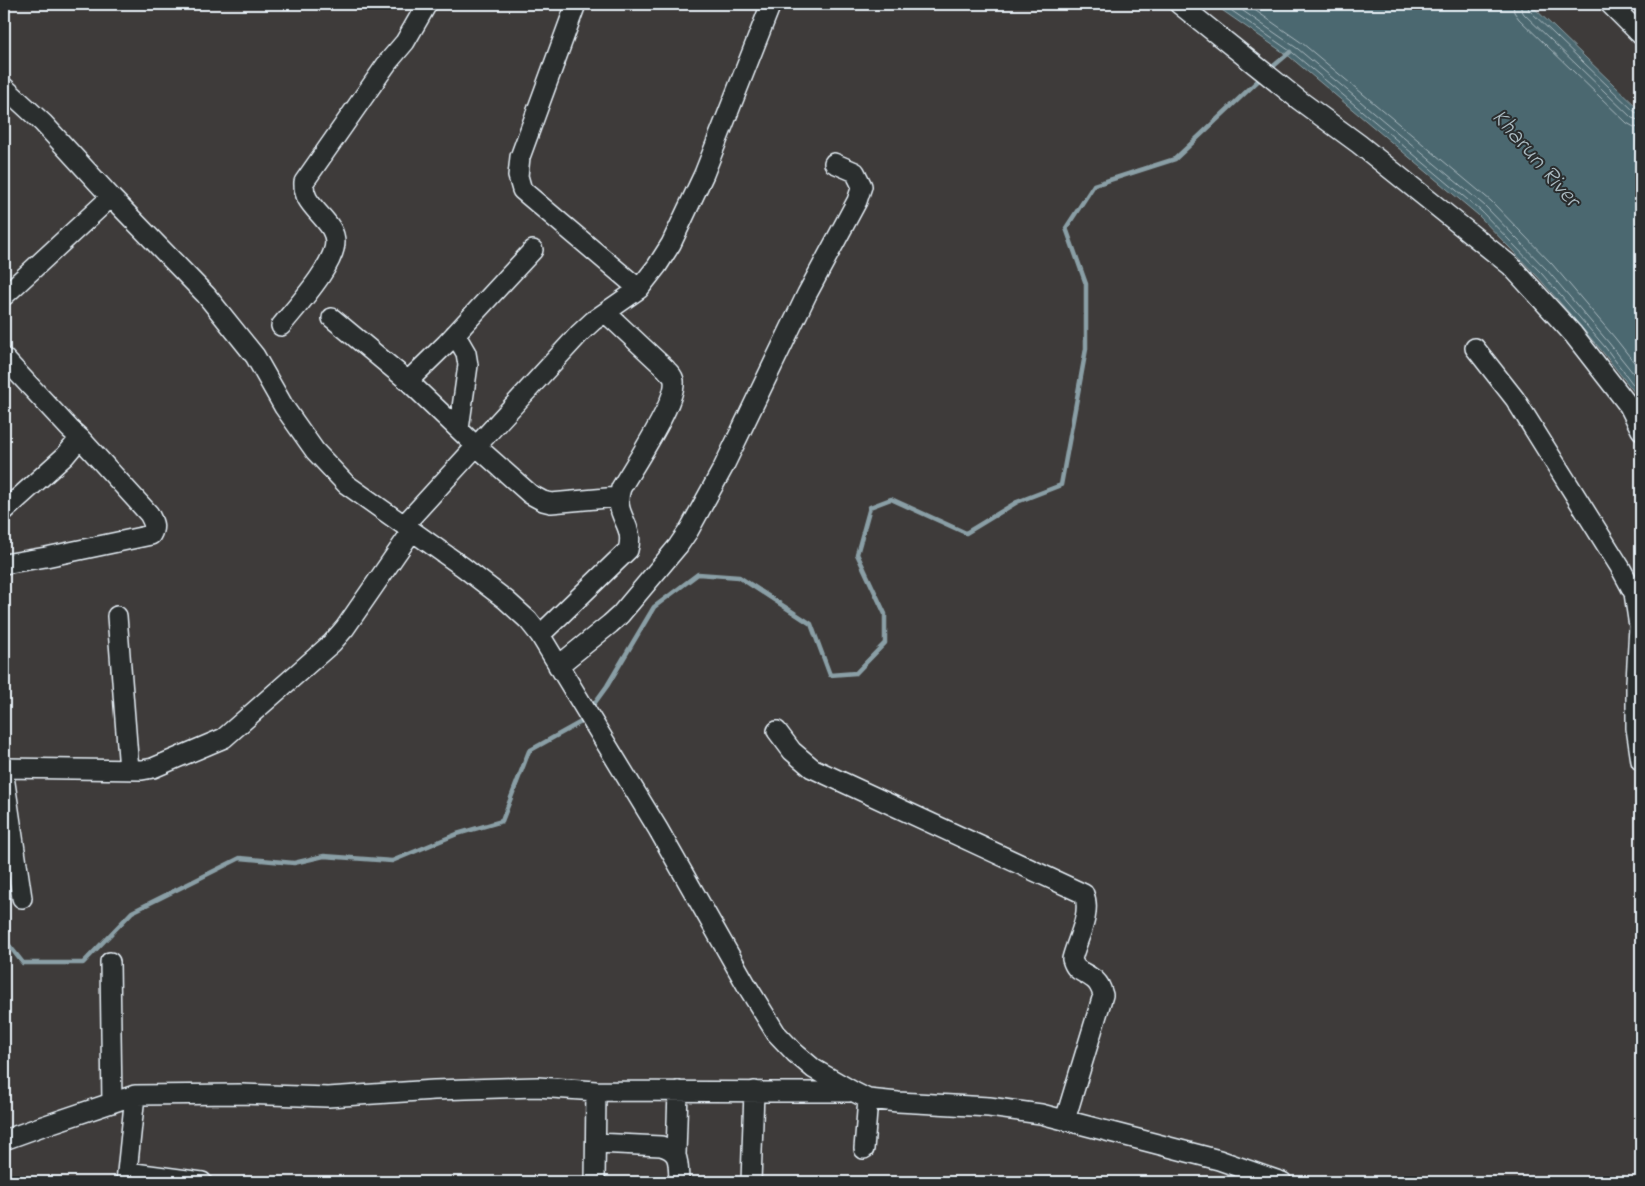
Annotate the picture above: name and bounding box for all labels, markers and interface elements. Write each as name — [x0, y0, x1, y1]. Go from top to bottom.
water label: Kharun River — [1482, 102, 1589, 218]

